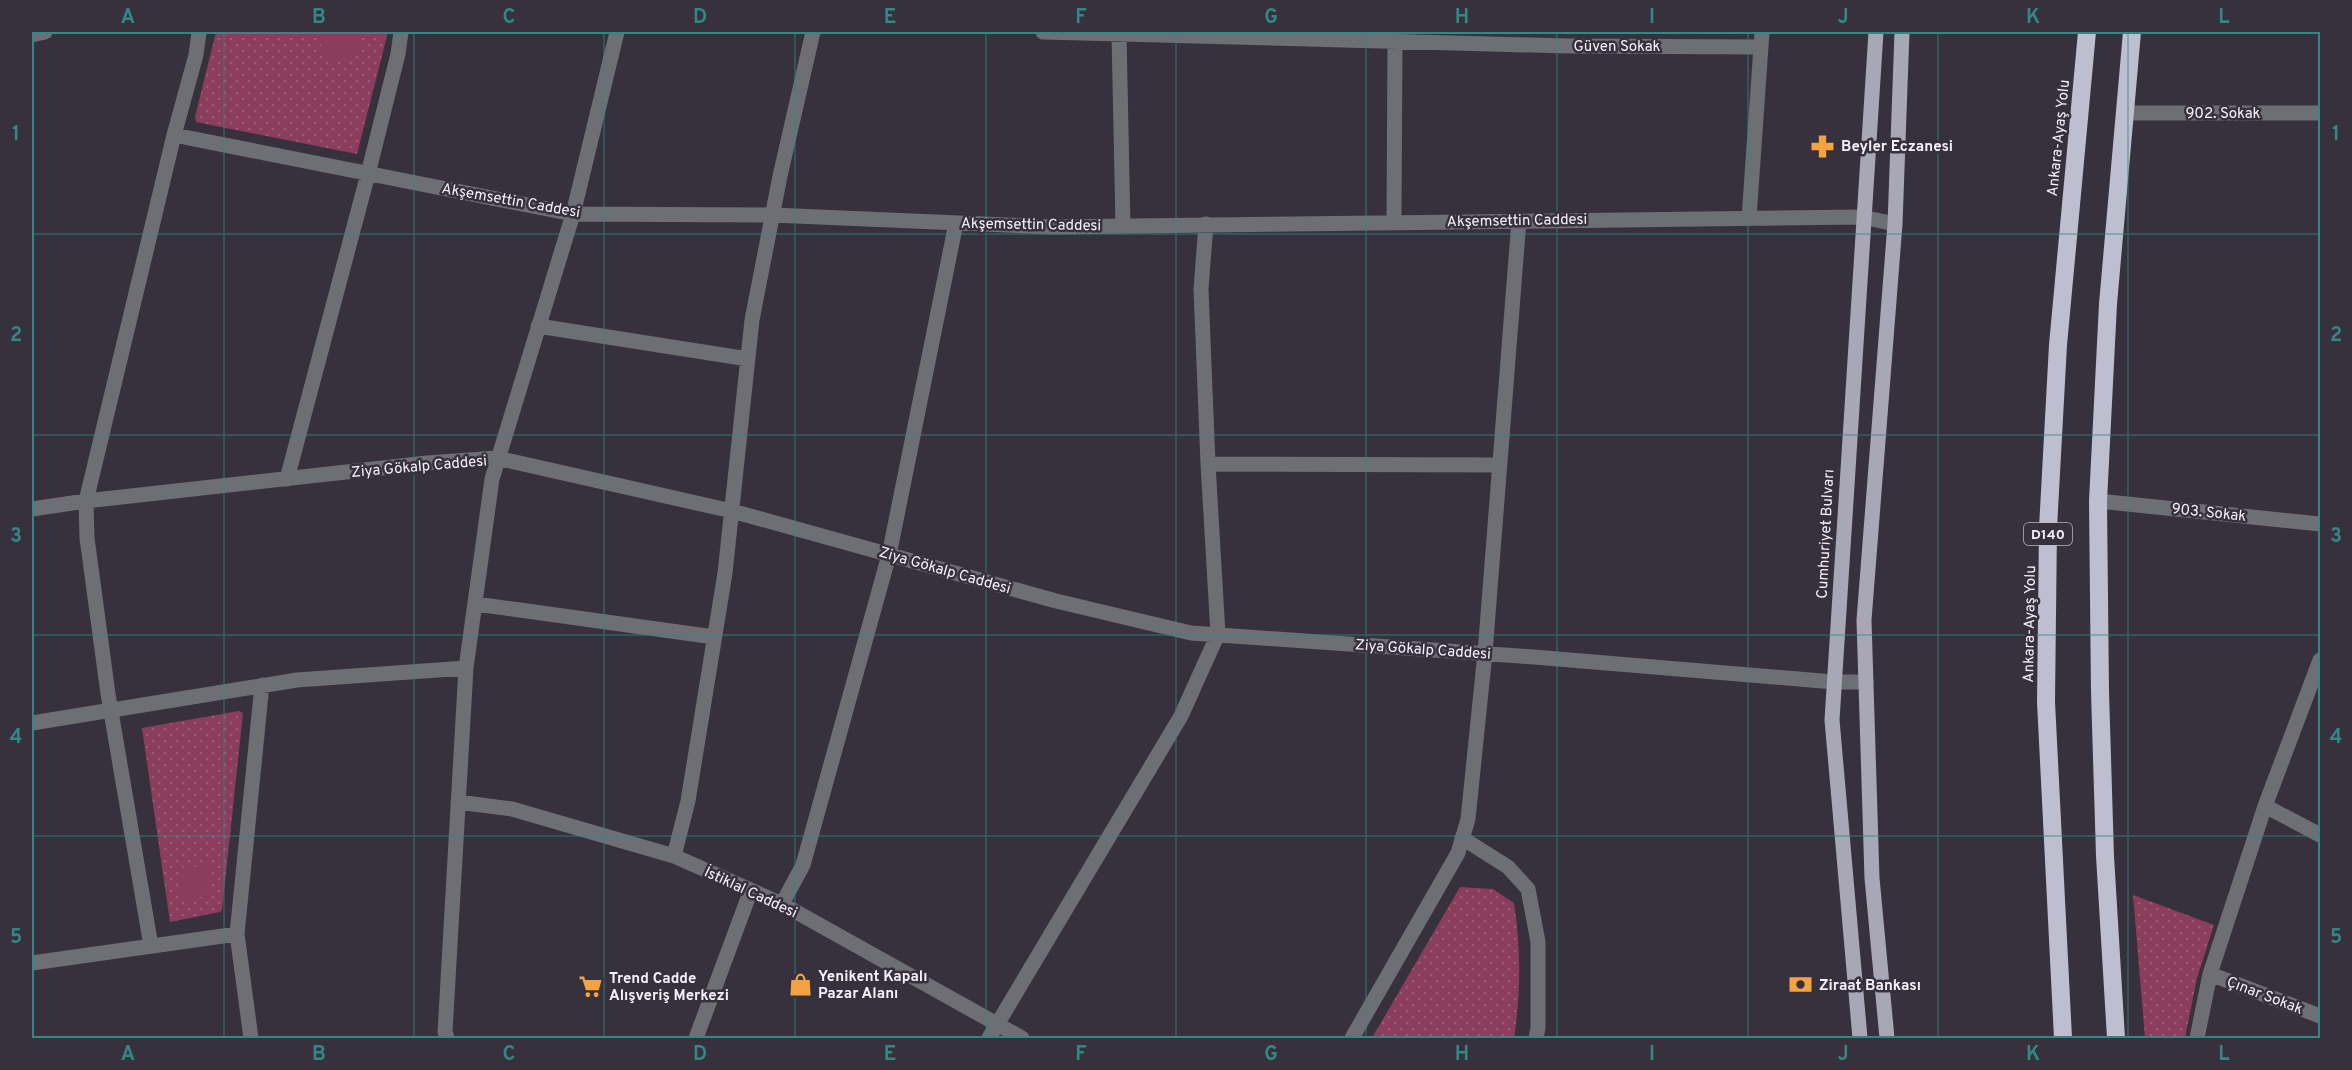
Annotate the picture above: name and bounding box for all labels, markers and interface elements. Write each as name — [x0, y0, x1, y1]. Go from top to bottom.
text: A — [121, 5, 135, 31]
text: B — [312, 5, 326, 31]
text: C — [503, 5, 515, 31]
text: D — [693, 5, 707, 31]
text: E — [884, 5, 896, 31]
text: F — [1075, 5, 1087, 31]
text: G — [1264, 5, 1278, 31]
text: H — [1455, 5, 1469, 31]
text: I — [1649, 5, 1655, 31]
text: J — [1837, 5, 1849, 31]
text: K — [2026, 5, 2040, 31]
text: L — [2218, 5, 2230, 31]
street label: Güven Sokak — [1573, 38, 1661, 57]
street label: Ankara-Ayaş Yolu — [2044, 79, 2075, 198]
street label: 902. Sokak — [2185, 105, 2261, 124]
text: 1 — [12, 122, 20, 148]
text: 1 — [2332, 122, 2340, 148]
pharmacy icon: Beyler Eczanesi — [1810, 133, 1836, 159]
place label: Beyler Eczanesi — [1841, 138, 1953, 157]
street label: Akşemsettin Caddesi — [440, 180, 582, 223]
street label: Akşemsettin Caddesi — [1447, 211, 1587, 232]
street label: Akşemsettin Caddesi — [961, 215, 1101, 236]
text: 2 — [10, 323, 22, 349]
text: 2 — [2330, 323, 2342, 349]
street label: Ziya Gökalp Caddesi — [350, 452, 488, 483]
street label: Cumhuriyet Bulvarı — [1814, 469, 1839, 599]
street label: 903. Sokak — [2171, 500, 2247, 527]
road number: D140 — [2024, 523, 2072, 545]
text: 3 — [10, 524, 22, 550]
text: 3 — [2330, 524, 2342, 550]
street label: Ziya Gökalp Caddesi — [877, 544, 1013, 599]
street label: Ankara-Ayaş Yolu — [2020, 565, 2041, 683]
street label: Ziya Gökalp Caddesi — [1354, 636, 1491, 665]
text: 4 — [10, 725, 22, 751]
text: 4 — [2330, 725, 2342, 751]
street label: İstiklal Caddesi — [701, 863, 800, 923]
text: 5 — [10, 925, 22, 951]
text: 5 — [2330, 925, 2342, 951]
place label: Yenikent Kapalı Pazar Alanı — [818, 968, 927, 1004]
place label: Trend Cadde Alışveriş Merkezi — [609, 970, 729, 1006]
shop icon: Yenikent Kapalı Pazar Alanı — [787, 972, 813, 998]
bank icon: Ziraat Bankası — [1788, 972, 1814, 998]
street label: Çınar Sokak — [2224, 973, 2305, 1020]
supermarket icon: Trend Cadde Alışveriş Merkezi — [578, 974, 604, 1000]
place label: Ziraat Bankası — [1819, 977, 1921, 996]
text: A — [121, 1042, 135, 1068]
text: B — [312, 1042, 326, 1068]
text: C — [503, 1042, 515, 1068]
text: D — [693, 1042, 707, 1068]
text: E — [884, 1042, 896, 1068]
text: F — [1075, 1042, 1087, 1068]
text: G — [1264, 1042, 1278, 1068]
text: H — [1455, 1042, 1469, 1068]
text: I — [1649, 1042, 1655, 1068]
text: J — [1837, 1042, 1849, 1068]
text: K — [2026, 1042, 2040, 1068]
text: L — [2218, 1042, 2230, 1068]

